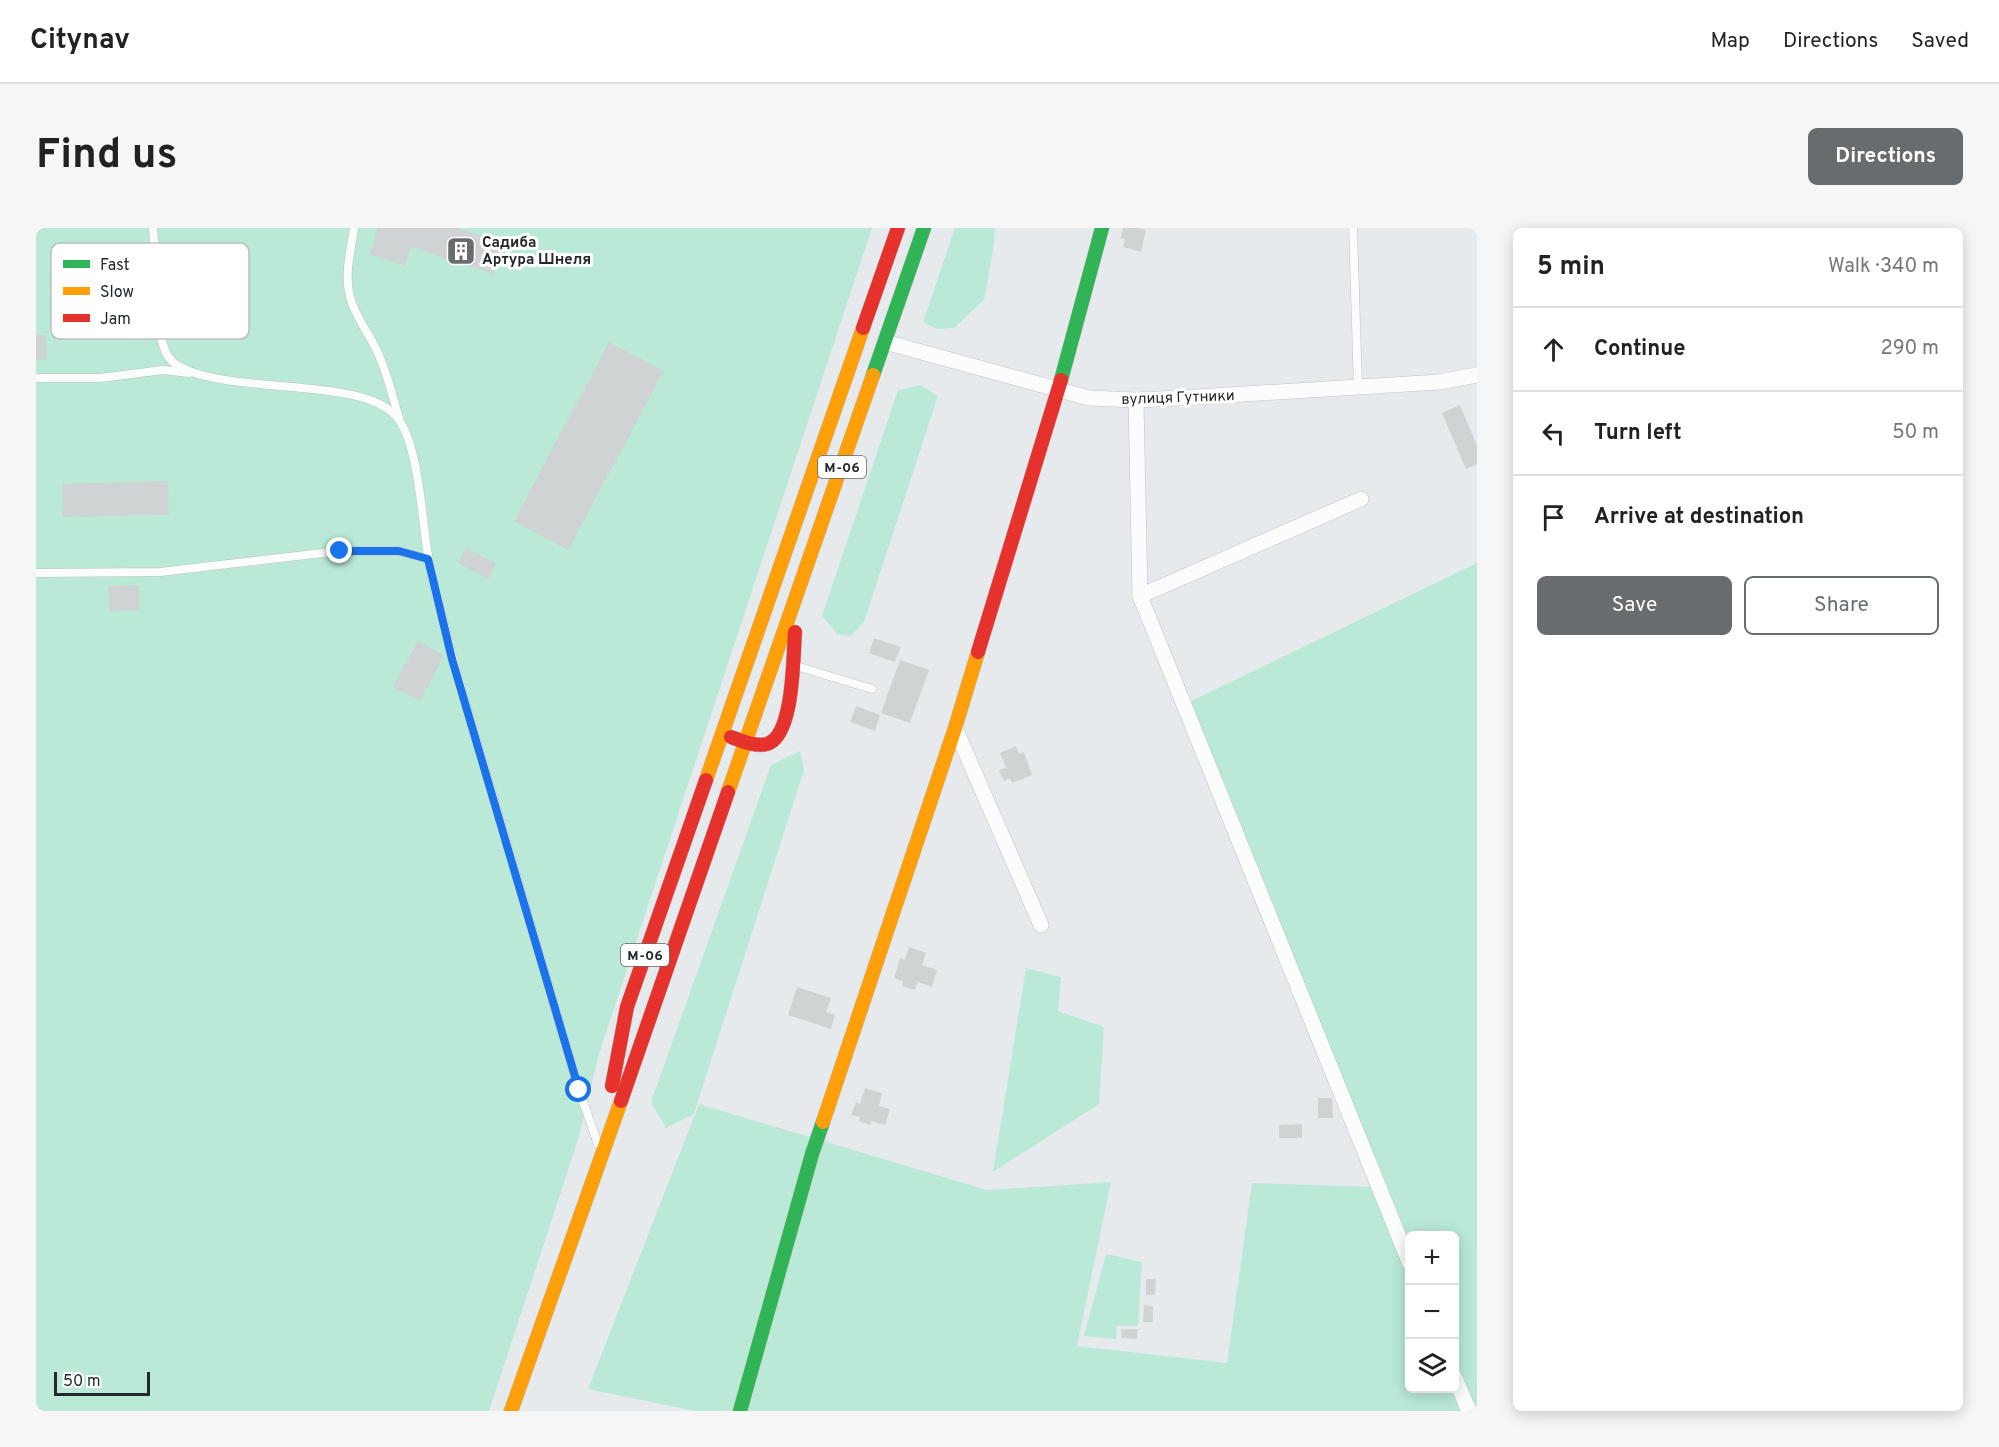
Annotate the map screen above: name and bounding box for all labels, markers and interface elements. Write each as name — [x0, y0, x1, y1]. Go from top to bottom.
text: Citynav — [30, 23, 130, 59]
text: Map — [1710, 28, 1750, 55]
text: Directions — [1783, 28, 1878, 55]
text: Saved — [1911, 28, 1969, 55]
button: Directions — [1808, 128, 1963, 185]
text: Find us — [36, 130, 177, 183]
place label: Садиба Артура Шнеля — [482, 234, 591, 270]
building icon: Садиба Артура Шнеля — [445, 235, 477, 267]
legend — [51, 243, 249, 339]
text: 5 min — [1537, 251, 1605, 284]
text: Walk · 340 m — [1828, 254, 1939, 280]
text: Fast — [100, 256, 130, 276]
text: Slow — [100, 283, 134, 303]
text: Jam — [100, 310, 131, 330]
icon: ahead — [1537, 333, 1570, 366]
text: Continue — [1594, 336, 1685, 363]
text: 290 m — [1881, 336, 1939, 362]
street label: вулиця Гутники — [1121, 387, 1235, 410]
icon: left — [1537, 417, 1570, 450]
text: Turn left — [1594, 420, 1682, 447]
text: 50 m — [1892, 420, 1939, 446]
road number: М-06 — [818, 456, 866, 478]
icon: arrive — [1537, 501, 1570, 534]
text: Arrive at destination — [1594, 504, 1804, 531]
route end — [326, 537, 352, 563]
button: Save — [1537, 576, 1732, 635]
button: Share — [1744, 576, 1939, 635]
road number: М-06 — [621, 944, 669, 966]
route start — [565, 1076, 591, 1102]
map controls — [1405, 1231, 1459, 1393]
button: + — [1405, 1231, 1459, 1285]
button: − — [1405, 1285, 1459, 1339]
button: layers — [1405, 1339, 1459, 1393]
scale bar — [54, 1369, 150, 1396]
text: 50 m — [63, 1372, 101, 1392]

